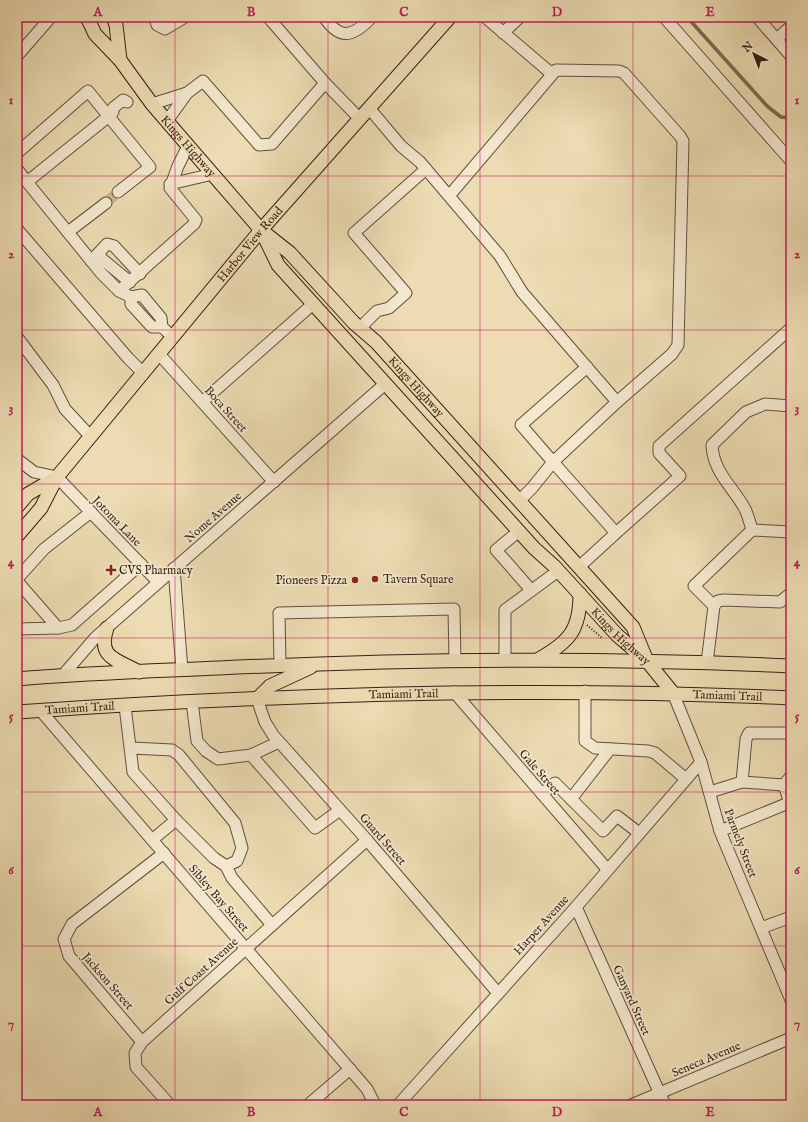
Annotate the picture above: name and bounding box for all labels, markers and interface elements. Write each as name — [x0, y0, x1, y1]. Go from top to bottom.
text: A — [93, 4, 104, 21]
text: B — [247, 4, 256, 21]
text: C — [399, 4, 409, 21]
text: D — [552, 4, 563, 21]
text: E — [705, 4, 715, 21]
north arrow — [734, 34, 774, 74]
text: N — [739, 39, 757, 56]
text: 1 — [9, 92, 14, 109]
text: 1 — [795, 92, 800, 109]
street label: Kings Highway — [157, 113, 219, 180]
street label: Harbor View Road — [214, 203, 287, 285]
text: 2 — [8, 246, 14, 263]
text: 2 — [794, 246, 800, 263]
street label: Kings Highway — [385, 353, 447, 421]
street label: Boca Street — [201, 383, 250, 436]
text: 3 — [9, 400, 14, 417]
text: 3 — [795, 400, 800, 417]
street label: Nome Avenue — [182, 488, 245, 546]
street label: Jotoma Lane — [87, 492, 145, 551]
text: 4 — [8, 554, 15, 571]
text: 4 — [794, 554, 801, 571]
place label: CVS Pharmacy — [119, 563, 193, 578]
marker: CVS Pharmacy — [106, 565, 116, 575]
place label: Tavern Square — [383, 572, 454, 588]
place label: Pioneers Pizza — [275, 573, 348, 588]
marker: Tavern Square — [370, 574, 380, 584]
marker: Pioneers Pizza — [350, 575, 360, 585]
street label: Kings Highway — [588, 605, 653, 669]
street label: Tamiami Trail — [368, 686, 439, 703]
street label: Tamiami Trail — [692, 687, 763, 705]
street label: Tamiami Trail — [45, 699, 116, 718]
text: 5 — [9, 708, 14, 725]
text: 5 — [795, 708, 800, 725]
street label: Gale Street — [516, 746, 564, 798]
street label: Parmely Street — [721, 807, 761, 880]
street label: Guard Street — [356, 810, 409, 868]
text: 6 — [8, 862, 14, 879]
street label: Sibley Bay Street — [185, 862, 252, 935]
text: 6 — [794, 862, 800, 879]
street label: Harper Avenue — [511, 892, 573, 959]
street label: Gulf Coast Avenue — [161, 934, 242, 1008]
street label: Jackson Street — [77, 948, 137, 1014]
street label: Ganyard Street — [609, 963, 654, 1038]
text: 7 — [8, 1016, 14, 1033]
text: 7 — [794, 1016, 800, 1033]
street label: Seneca Avenue — [670, 1038, 743, 1081]
text: A — [93, 1104, 104, 1121]
text: B — [247, 1104, 256, 1121]
text: C — [399, 1104, 409, 1121]
text: D — [552, 1104, 563, 1121]
text: E — [705, 1104, 715, 1121]

